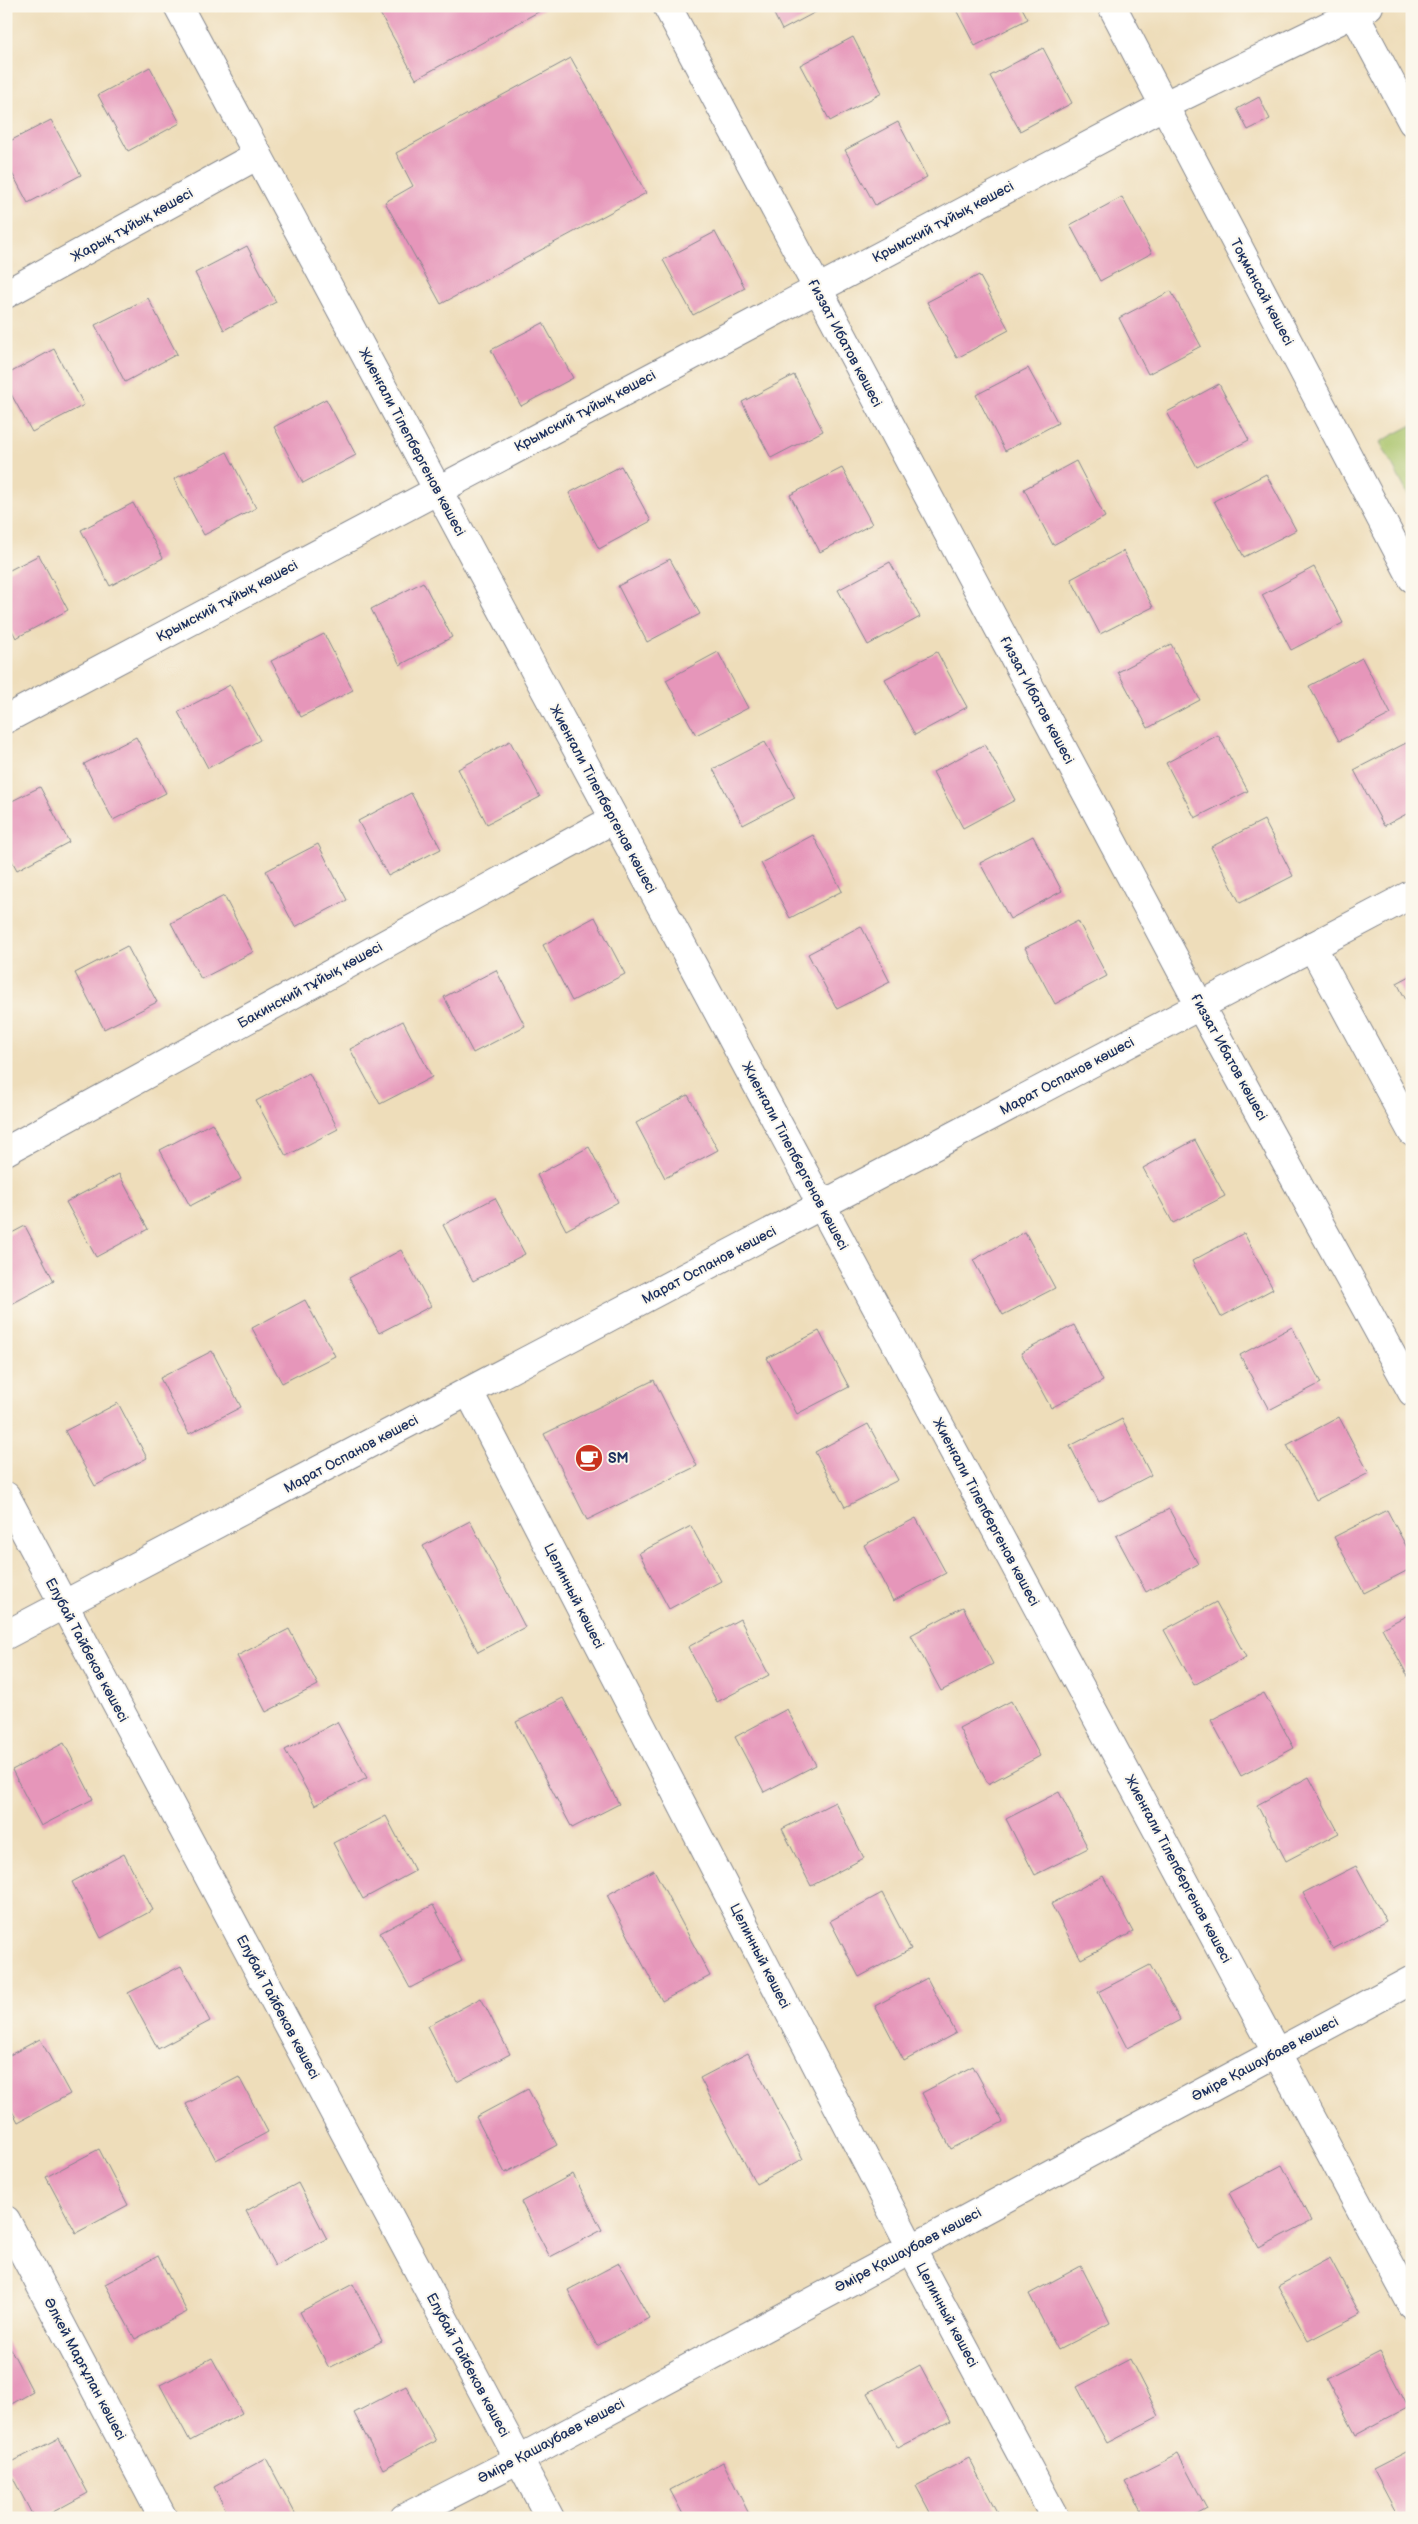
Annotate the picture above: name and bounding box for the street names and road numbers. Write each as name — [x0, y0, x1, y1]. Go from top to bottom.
street label: Крымский тұйық көшесі — [869, 177, 1017, 267]
street label: Жарық тұйық көшесі — [68, 184, 196, 266]
street label: Тоқмансай көшесі — [1227, 236, 1297, 348]
street label: Ғиззат Ибатов көшесі — [804, 276, 886, 410]
street label: Жиенғали Тілепбергенов көшесі — [355, 345, 469, 539]
street label: Крымский тұйық көшесі — [511, 366, 659, 456]
street label: Крымский тұйық көшесі — [153, 556, 301, 646]
street label: Ғиззат Ибатов көшесі — [996, 633, 1078, 767]
street label: Жиенғали Тілепбергенов көшесі — [546, 702, 660, 896]
street label: Бакинский тұйық көшесі — [235, 938, 385, 1032]
street label: Ғиззат Ибатов көшесі — [1187, 991, 1271, 1123]
street label: Марат Оспанов көшесі — [997, 1033, 1137, 1119]
street label: Жиенғали Тілепбергенов көшесі — [738, 1059, 852, 1253]
street label: Марат Оспанов көшесі — [639, 1222, 779, 1308]
street label: Марат Оспанов көшесі — [281, 1411, 421, 1497]
street label: Жиенғали Тілепбергенов көшесі — [929, 1415, 1043, 1609]
street label: Целинный көшесі — [540, 1541, 608, 1651]
street label: Елубай Тайбеков көшесі — [42, 1575, 132, 1725]
street label: Жиенғали Тілепбергенов көшесі — [1121, 1772, 1235, 1966]
street label: Целинный көшесі — [726, 1901, 794, 2011]
street label: Елубай Тайбеков көшесі — [233, 1932, 323, 2082]
street label: Әміре Қашаубаев көшесі — [1189, 2013, 1341, 2105]
street label: Әміре Қашаубаев көшесі — [832, 2204, 984, 2296]
street label: Целинный көшесі — [912, 2260, 982, 2370]
street label: Елубай Тайбеков көшесі — [423, 2290, 513, 2440]
street label: Әлкей Марғұлан көшесі — [40, 2295, 130, 2443]
street label: Әміре Қашаубаев көшесі — [475, 2395, 627, 2487]

